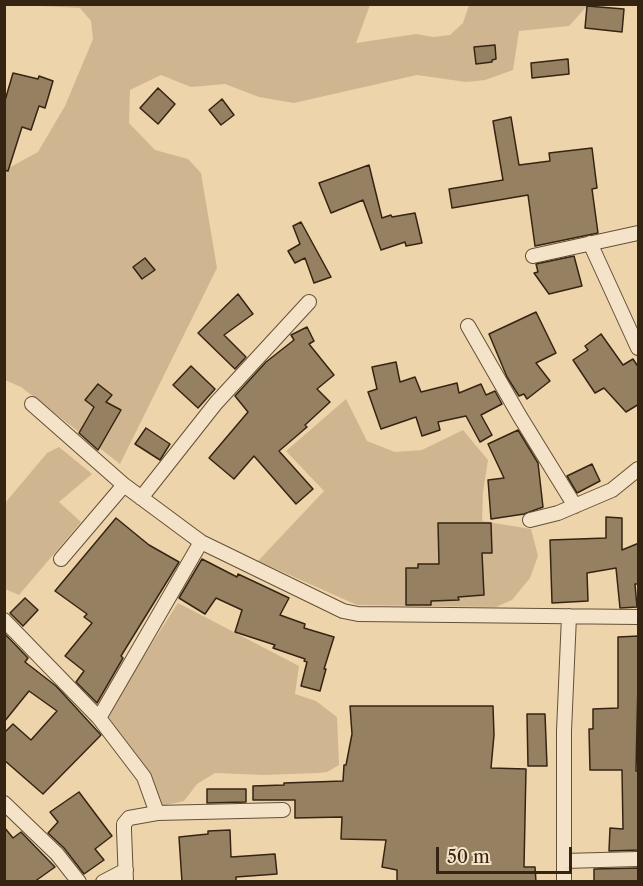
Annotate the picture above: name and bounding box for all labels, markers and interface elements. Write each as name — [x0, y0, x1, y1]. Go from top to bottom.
scale bar — [439, 835, 576, 873]
text: 50 m — [447, 846, 490, 868]

